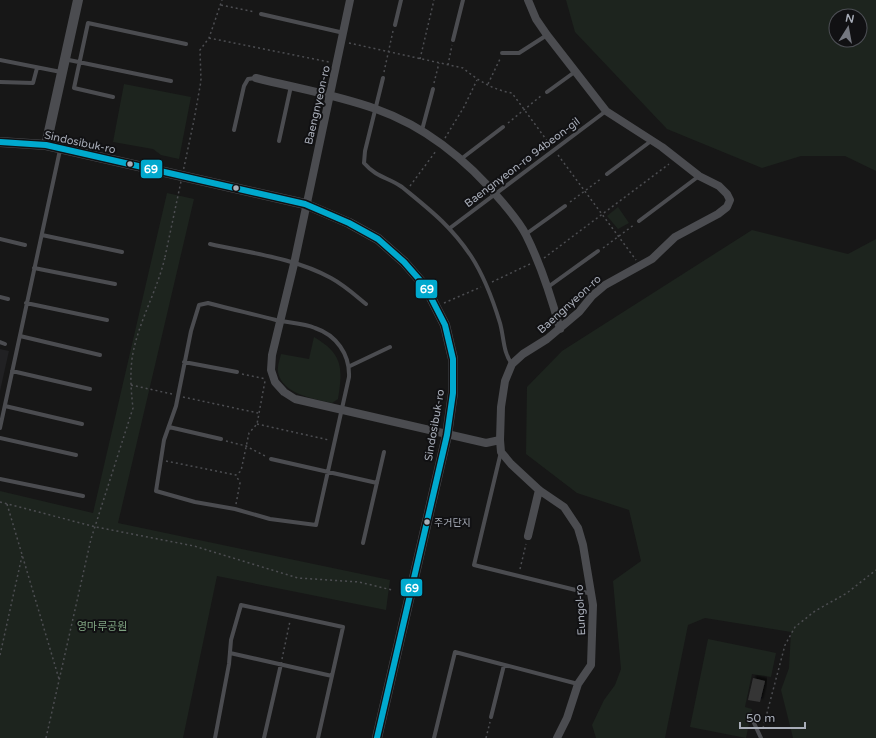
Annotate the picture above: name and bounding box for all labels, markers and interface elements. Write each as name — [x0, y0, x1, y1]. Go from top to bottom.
north arrow — [828, 8, 868, 48]
text: N — [844, 11, 855, 26]
street label: Baengnyeon-ro — [302, 64, 333, 146]
street label: Baengnyeon-ro 94beon-gil — [462, 115, 583, 210]
street label: Sindosibuk-ro — [43, 129, 117, 156]
unlabelled marker — [125, 159, 135, 169]
line badge: 69 — [140, 159, 163, 179]
text: 69 — [144, 163, 158, 176]
unlabelled marker — [231, 183, 241, 193]
street label: Baengnyeon-ro — [535, 272, 604, 336]
line badge: 69 — [415, 279, 438, 299]
text: 69 — [420, 283, 434, 296]
street label: Sindosibuk-ro — [422, 388, 447, 462]
marker: 주거단지 — [422, 517, 432, 527]
place label: 주거단지 — [434, 517, 471, 529]
line badge: 69 — [400, 578, 423, 597]
text: 69 — [405, 582, 419, 595]
street label: Eungol-ro — [573, 584, 588, 636]
park label: 영마루공원 — [77, 620, 127, 633]
scale bar — [740, 704, 805, 730]
text: 50 m — [746, 711, 775, 725]

